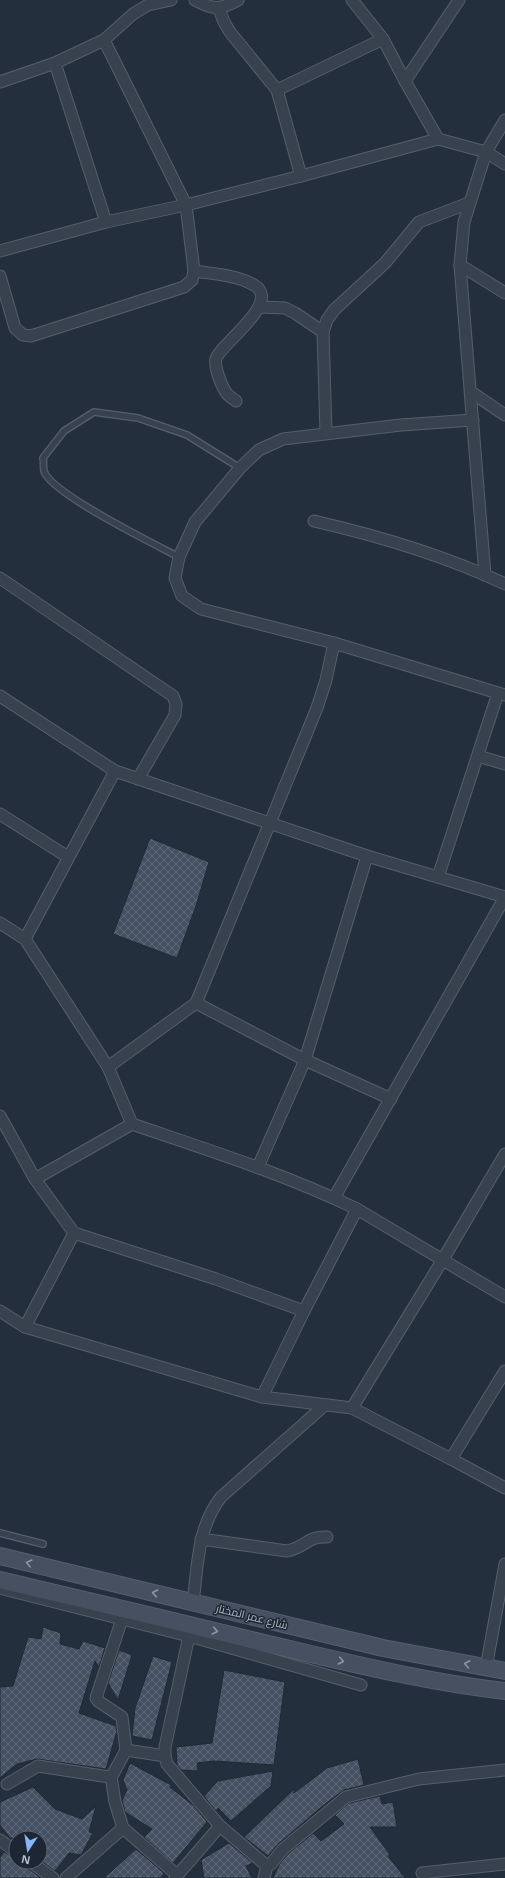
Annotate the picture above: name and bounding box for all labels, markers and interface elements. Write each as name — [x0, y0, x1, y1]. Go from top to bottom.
one-way arrow — [25, 1559, 32, 1567]
one-way arrow — [152, 1590, 158, 1598]
street label: شارع عمر المختار — [213, 1600, 290, 1633]
one-way arrow — [211, 1626, 218, 1635]
one-way arrow — [338, 1656, 345, 1664]
one-way arrow — [463, 1660, 470, 1669]
north arrow — [8, 1830, 48, 1870]
text: N — [20, 1852, 32, 1869]

